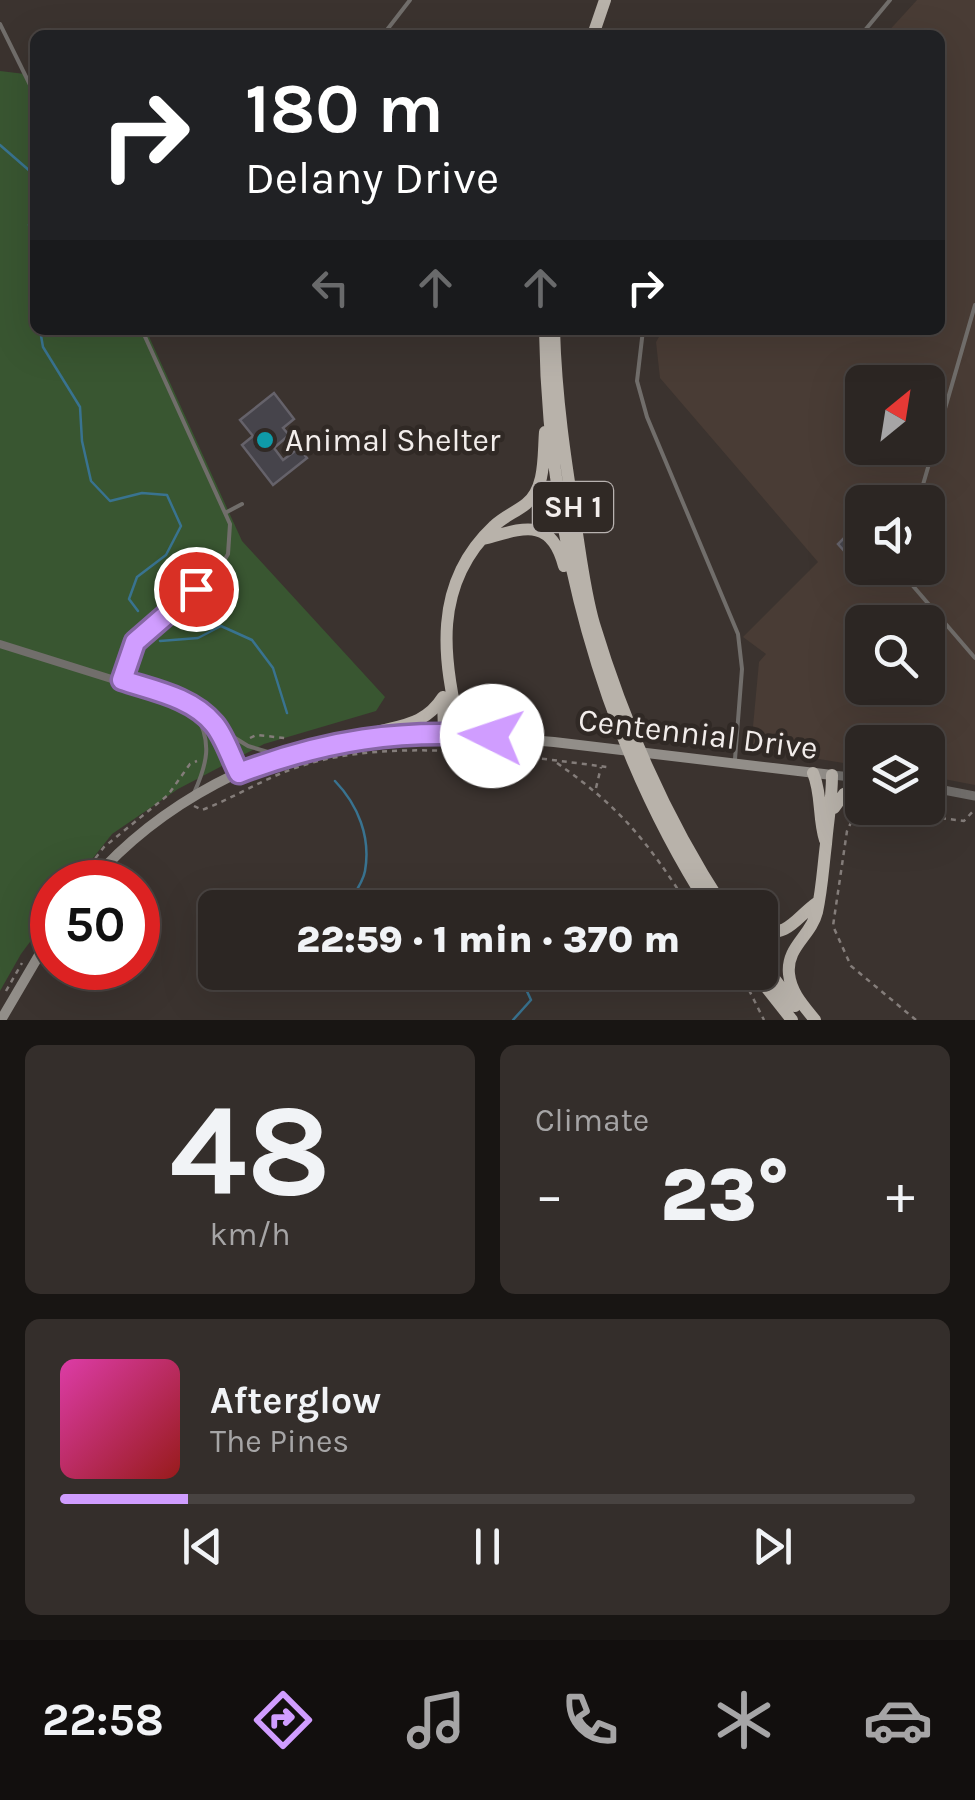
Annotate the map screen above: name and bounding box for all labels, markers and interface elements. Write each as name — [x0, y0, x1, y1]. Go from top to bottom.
text: 180 m — [245, 68, 444, 150]
icon: right — [80, 70, 210, 200]
text: Delany Drive — [245, 152, 499, 204]
icon: left — [303, 260, 358, 315]
icon: ahead — [408, 260, 463, 315]
icon: ahead — [513, 260, 568, 315]
icon: right — [618, 260, 673, 315]
north arrow — [845, 365, 945, 465]
map controls — [845, 365, 945, 825]
place label: Animal Shelter — [285, 422, 501, 459]
marker: Animal Shelter — [254, 429, 276, 451]
road number: SH 1 — [533, 482, 613, 532]
button: sound — [845, 485, 945, 585]
pin — [154, 547, 239, 632]
icon: arrive — [169, 562, 224, 617]
button: search — [845, 605, 945, 705]
position arrow — [440, 684, 544, 788]
street label: Centennial Drive — [576, 701, 820, 767]
button: layers — [845, 725, 945, 825]
speed limit sign: 50 — [30, 860, 160, 990]
text: 22:59 · 1 min · 370 m — [296, 917, 680, 962]
text: 48 — [169, 1075, 331, 1227]
text: Climate — [535, 1102, 649, 1139]
text: 23° — [660, 1151, 790, 1239]
text: − — [535, 1163, 564, 1227]
text: + — [886, 1163, 915, 1227]
text: km/h — [209, 1216, 291, 1253]
text: Afterglow — [210, 1378, 381, 1423]
text: The Pines — [210, 1423, 349, 1460]
icon: previous — [175, 1519, 230, 1574]
icon: pause — [460, 1519, 515, 1574]
icon: next — [745, 1519, 800, 1574]
icon: directions — [248, 1685, 318, 1755]
icon: music — [401, 1685, 471, 1755]
icon: phone — [555, 1685, 625, 1755]
icon: climate — [709, 1685, 779, 1755]
icon: car — [863, 1685, 933, 1755]
text: 22:58 — [42, 1694, 164, 1746]

